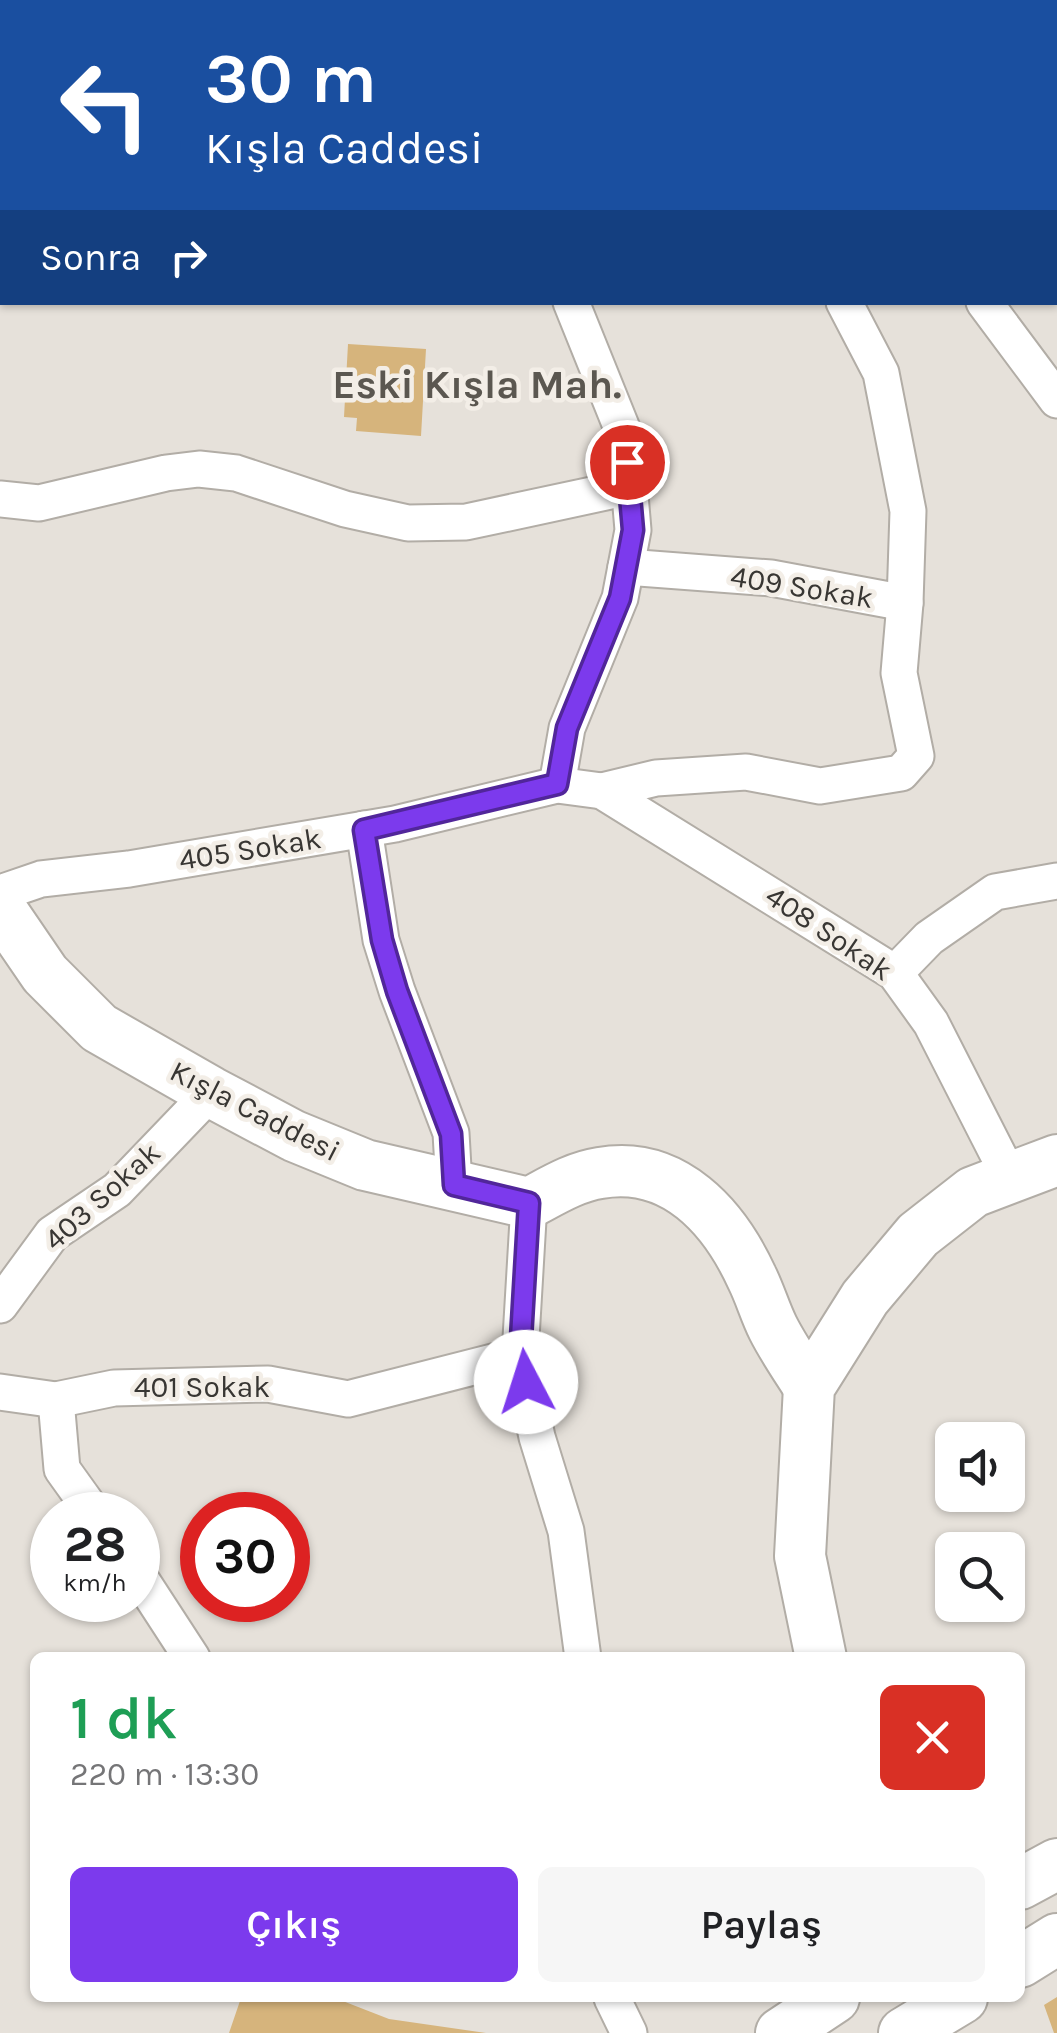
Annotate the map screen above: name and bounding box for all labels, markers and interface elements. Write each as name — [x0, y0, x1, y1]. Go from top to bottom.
text: 30 m — [205, 38, 377, 120]
icon: left — [40, 40, 170, 170]
text: Kışla Caddesi — [205, 122, 483, 174]
icon: right — [161, 230, 216, 285]
text: Sonra — [40, 235, 141, 280]
district label: Eski Kışla Mah. — [332, 361, 622, 408]
pin — [585, 420, 670, 505]
icon: arrive — [600, 435, 655, 490]
street label: 409 Sokak — [728, 558, 876, 616]
street label: 405 Sokak — [176, 820, 324, 878]
street label: 408 Sokak — [759, 878, 899, 988]
street label: Kışla Caddesi — [164, 1053, 346, 1169]
street label: 403 Sokak — [36, 1134, 168, 1258]
position arrow — [474, 1330, 578, 1434]
street label: 401 Sokak — [134, 1369, 270, 1405]
map controls — [935, 1422, 1025, 1622]
button: sound — [935, 1422, 1025, 1512]
speed limit sign: 30 — [180, 1492, 310, 1622]
text: 28 — [64, 1515, 126, 1574]
button: search — [935, 1532, 1025, 1622]
text: km/h — [63, 1568, 127, 1597]
text: 1 dk — [70, 1683, 177, 1753]
button: close — [880, 1685, 985, 1790]
text: 220 m · 13:30 — [70, 1756, 259, 1793]
button: Çıkış — [70, 1867, 518, 1982]
button: Paylaş — [538, 1867, 985, 1982]

